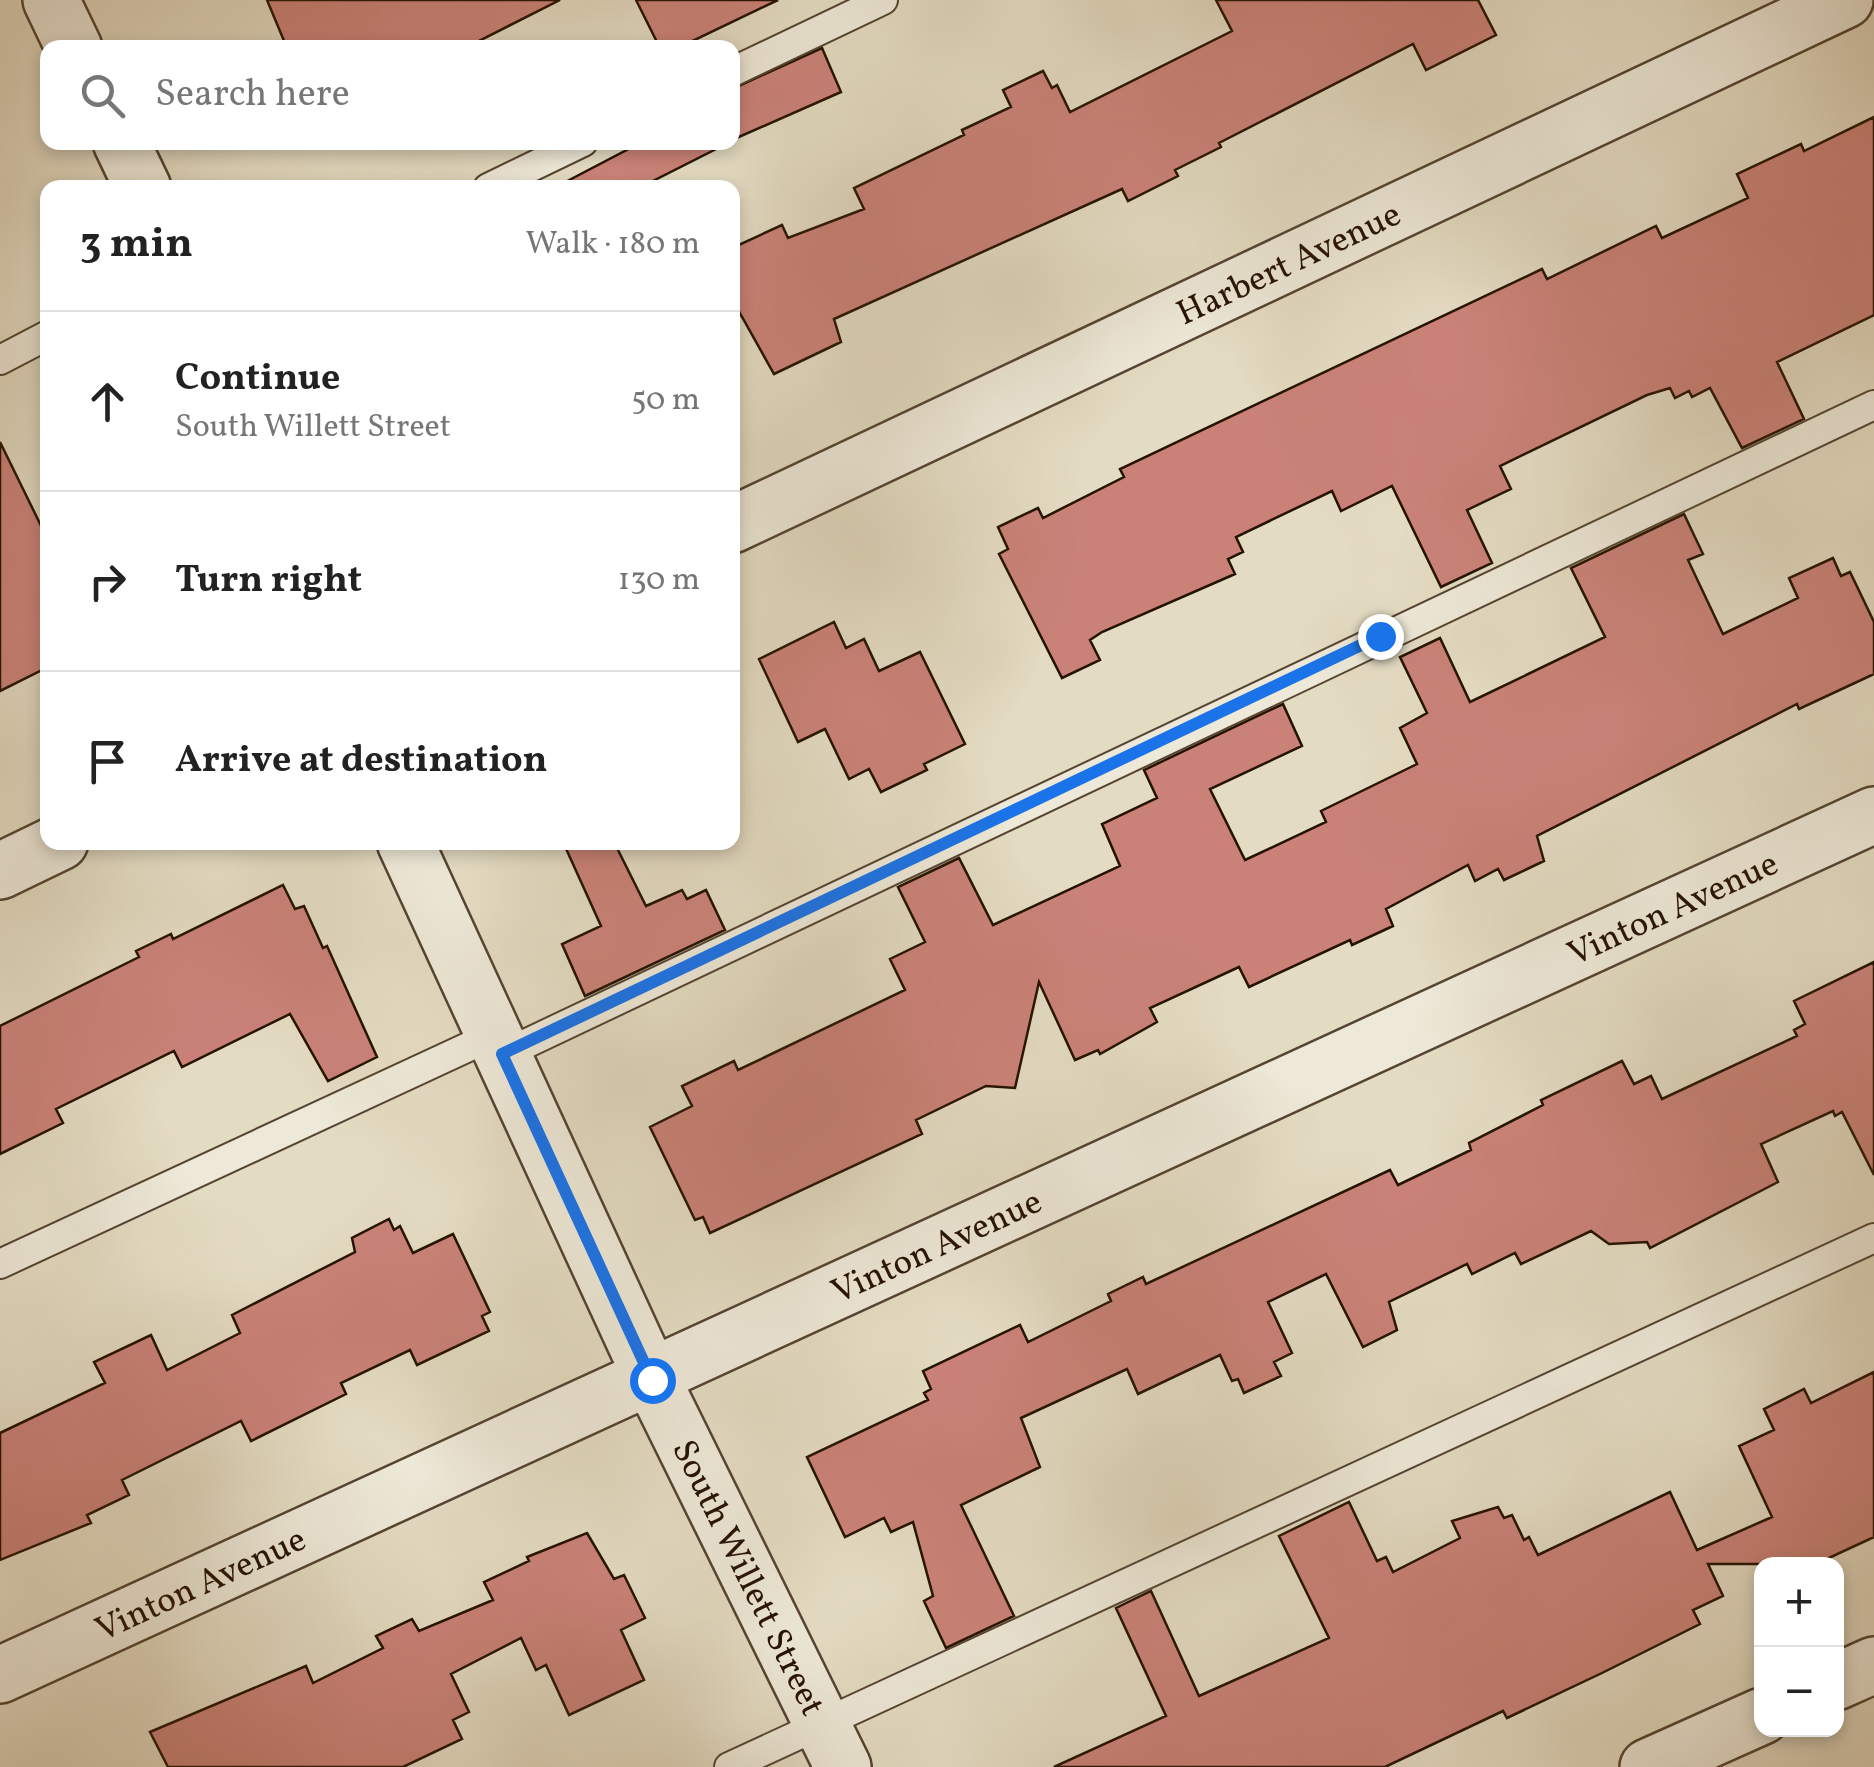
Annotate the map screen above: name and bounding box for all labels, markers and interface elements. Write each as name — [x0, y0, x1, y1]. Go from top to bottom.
search box — [40, 40, 740, 150]
icon: search — [75, 68, 130, 123]
text: Search here — [155, 69, 350, 122]
street label: Harbert Avenue — [1169, 192, 1410, 339]
text: 3 min — [80, 216, 193, 275]
text: Walk · 180 m — [526, 223, 700, 267]
text: Continue — [175, 353, 340, 406]
icon: ahead — [80, 374, 135, 429]
text: 50 m — [631, 379, 700, 423]
text: South Willett Street — [175, 406, 451, 450]
icon: right — [80, 554, 135, 609]
text: Turn right — [175, 555, 362, 608]
text: 130 m — [618, 559, 700, 603]
route end — [1358, 614, 1404, 660]
icon: arrive — [80, 734, 135, 789]
text: Arrive at destination — [175, 735, 548, 788]
street label: Vinton Avenue — [1561, 841, 1787, 979]
street label: Vinton Avenue — [824, 1179, 1050, 1317]
route start — [630, 1358, 676, 1404]
street label: South Willett Street — [659, 1432, 835, 1725]
street label: Vinton Avenue — [88, 1517, 314, 1655]
map controls — [1754, 1557, 1844, 1737]
button: + — [1754, 1557, 1844, 1647]
button: − — [1754, 1647, 1844, 1737]

